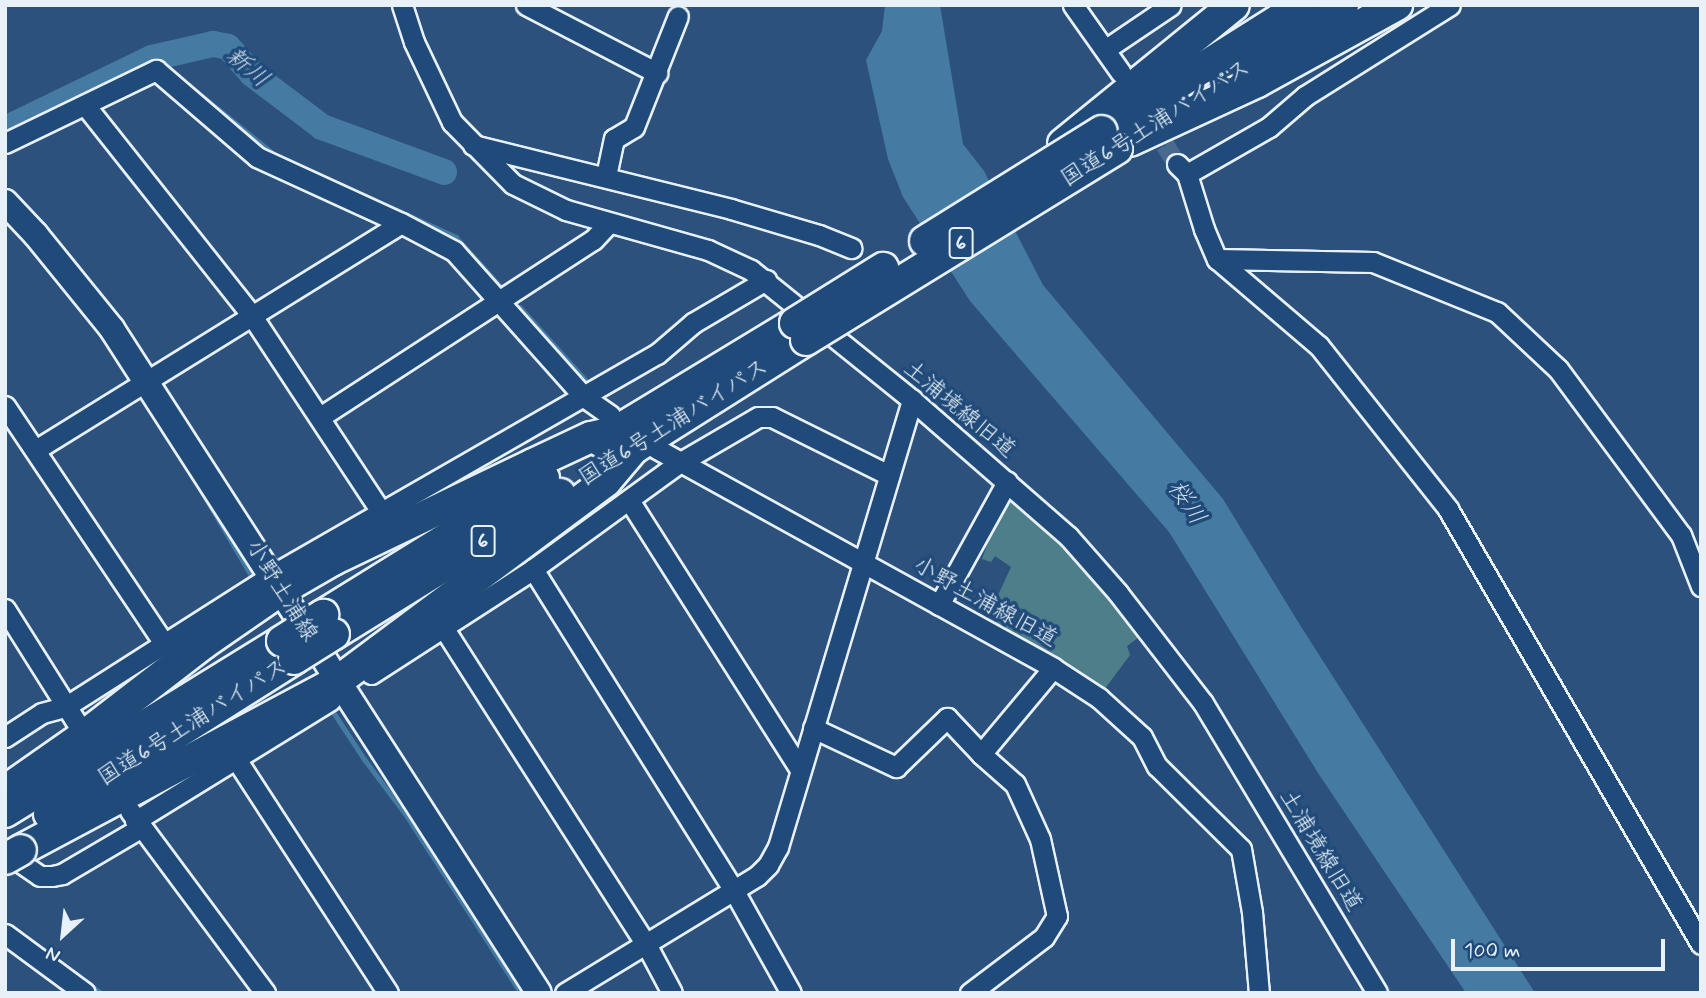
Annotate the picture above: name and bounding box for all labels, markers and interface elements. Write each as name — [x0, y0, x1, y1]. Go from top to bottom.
water label: 新川 — [219, 42, 275, 94]
street label: 国道6号土浦バイパス — [1056, 54, 1256, 194]
road number: 6 — [947, 226, 975, 260]
street label: 国道6号土浦バイパス — [574, 353, 774, 493]
street label: 土浦境線旧道 — [897, 355, 1021, 465]
water label: 桜川 — [1161, 475, 1211, 531]
road number: 6 — [469, 524, 497, 558]
street label: 小野土浦線 — [239, 535, 323, 647]
street label: 小野土浦線旧道 — [908, 552, 1062, 654]
street label: 国道6号土浦バイパス — [93, 653, 293, 793]
street label: 土浦境線旧道 — [1273, 785, 1367, 917]
north arrow — [28, 900, 98, 970]
scale bar — [1454, 925, 1668, 969]
text: 100 m — [1464, 937, 1520, 965]
text: N — [42, 940, 65, 968]

